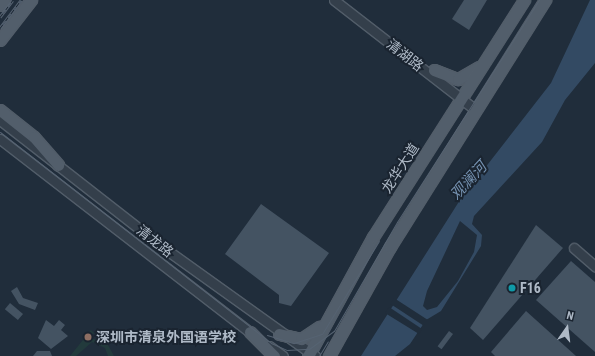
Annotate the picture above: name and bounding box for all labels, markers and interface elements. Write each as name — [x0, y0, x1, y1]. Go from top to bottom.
street label: 清湖路 — [383, 35, 427, 75]
street label: 龙华大道 — [378, 140, 422, 196]
water label: 观澜河 — [447, 158, 491, 204]
street label: 清龙路 — [133, 221, 177, 261]
place label: F16 — [520, 280, 541, 296]
marker: F16 — [507, 283, 517, 293]
north arrow — [547, 308, 587, 348]
text: N — [565, 309, 575, 323]
place label: 深圳市清泉外国语学校 — [96, 329, 236, 345]
marker: 深圳市清泉外国语学校 — [83, 332, 93, 342]

